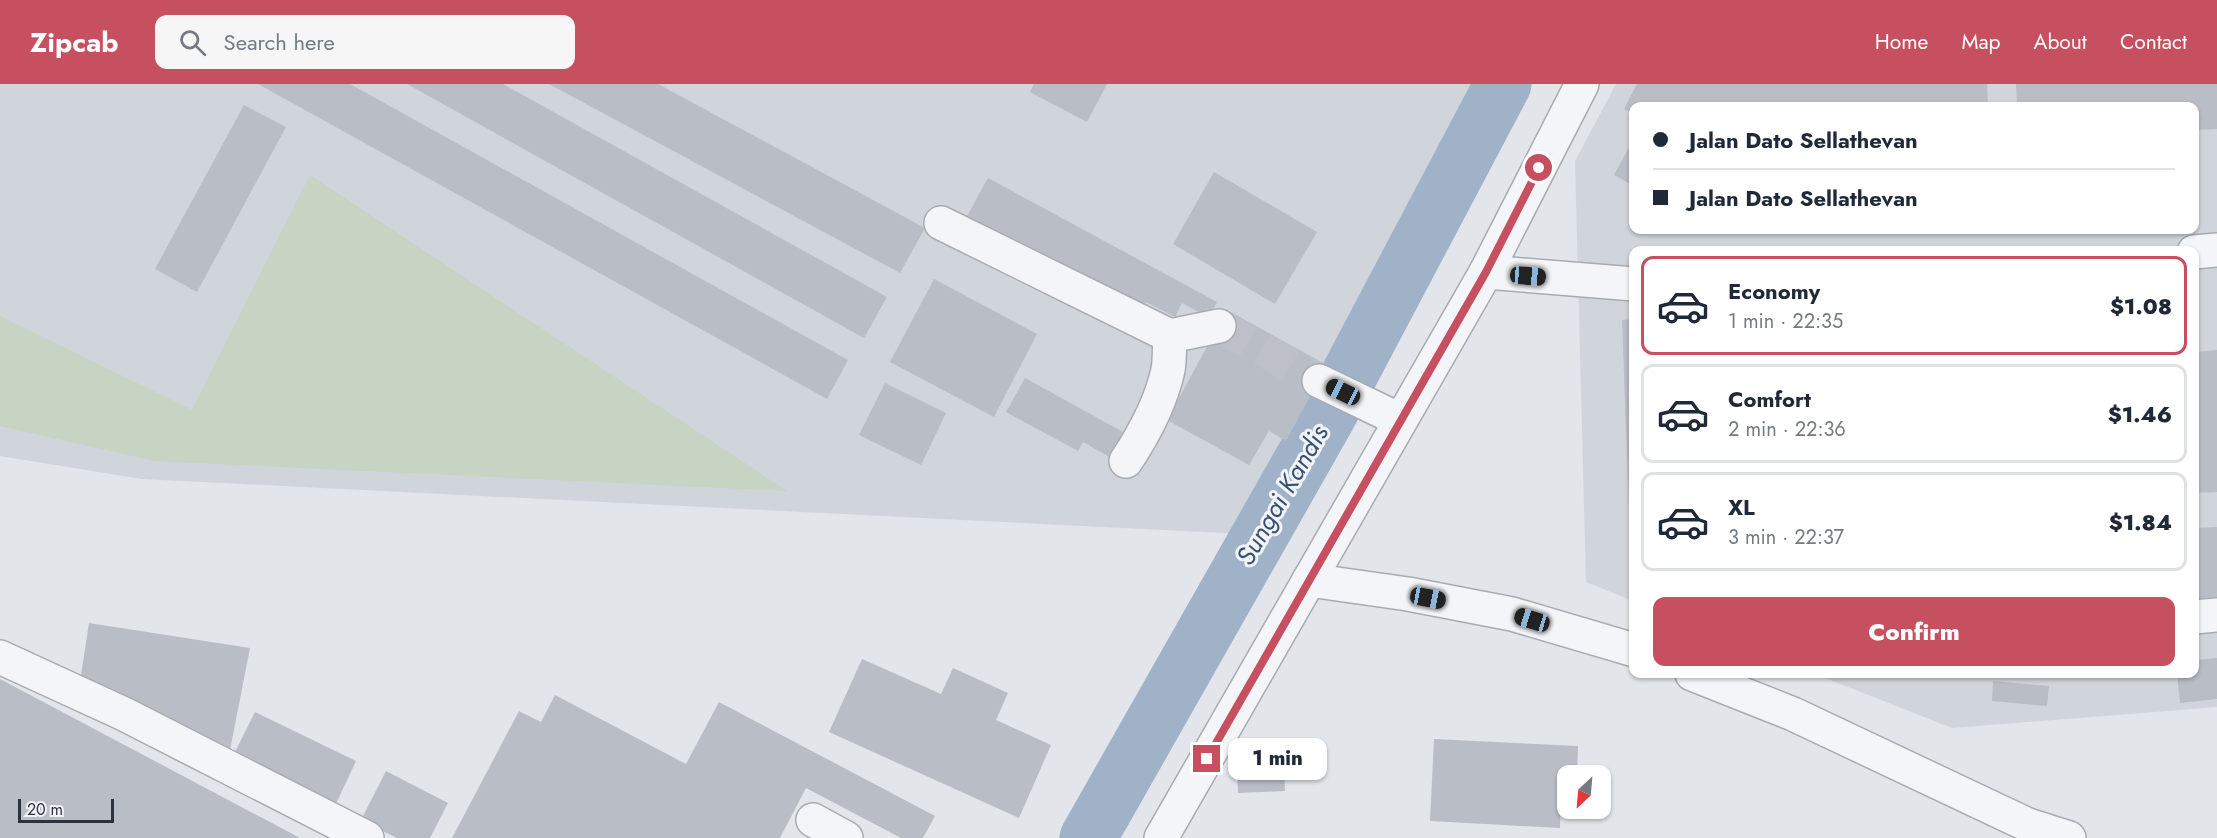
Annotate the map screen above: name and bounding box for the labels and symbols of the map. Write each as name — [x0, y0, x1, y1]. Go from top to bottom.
route start — [1525, 154, 1552, 181]
car — [1509, 265, 1547, 287]
car — [1323, 376, 1363, 408]
water label: Sungai Kandis — [1226, 417, 1338, 572]
car — [1409, 586, 1447, 610]
car — [1512, 606, 1552, 634]
callout: 1 min — [1228, 738, 1327, 780]
route end — [1193, 745, 1220, 772]
north arrow — [1557, 765, 1611, 819]
scale bar — [18, 796, 114, 824]

